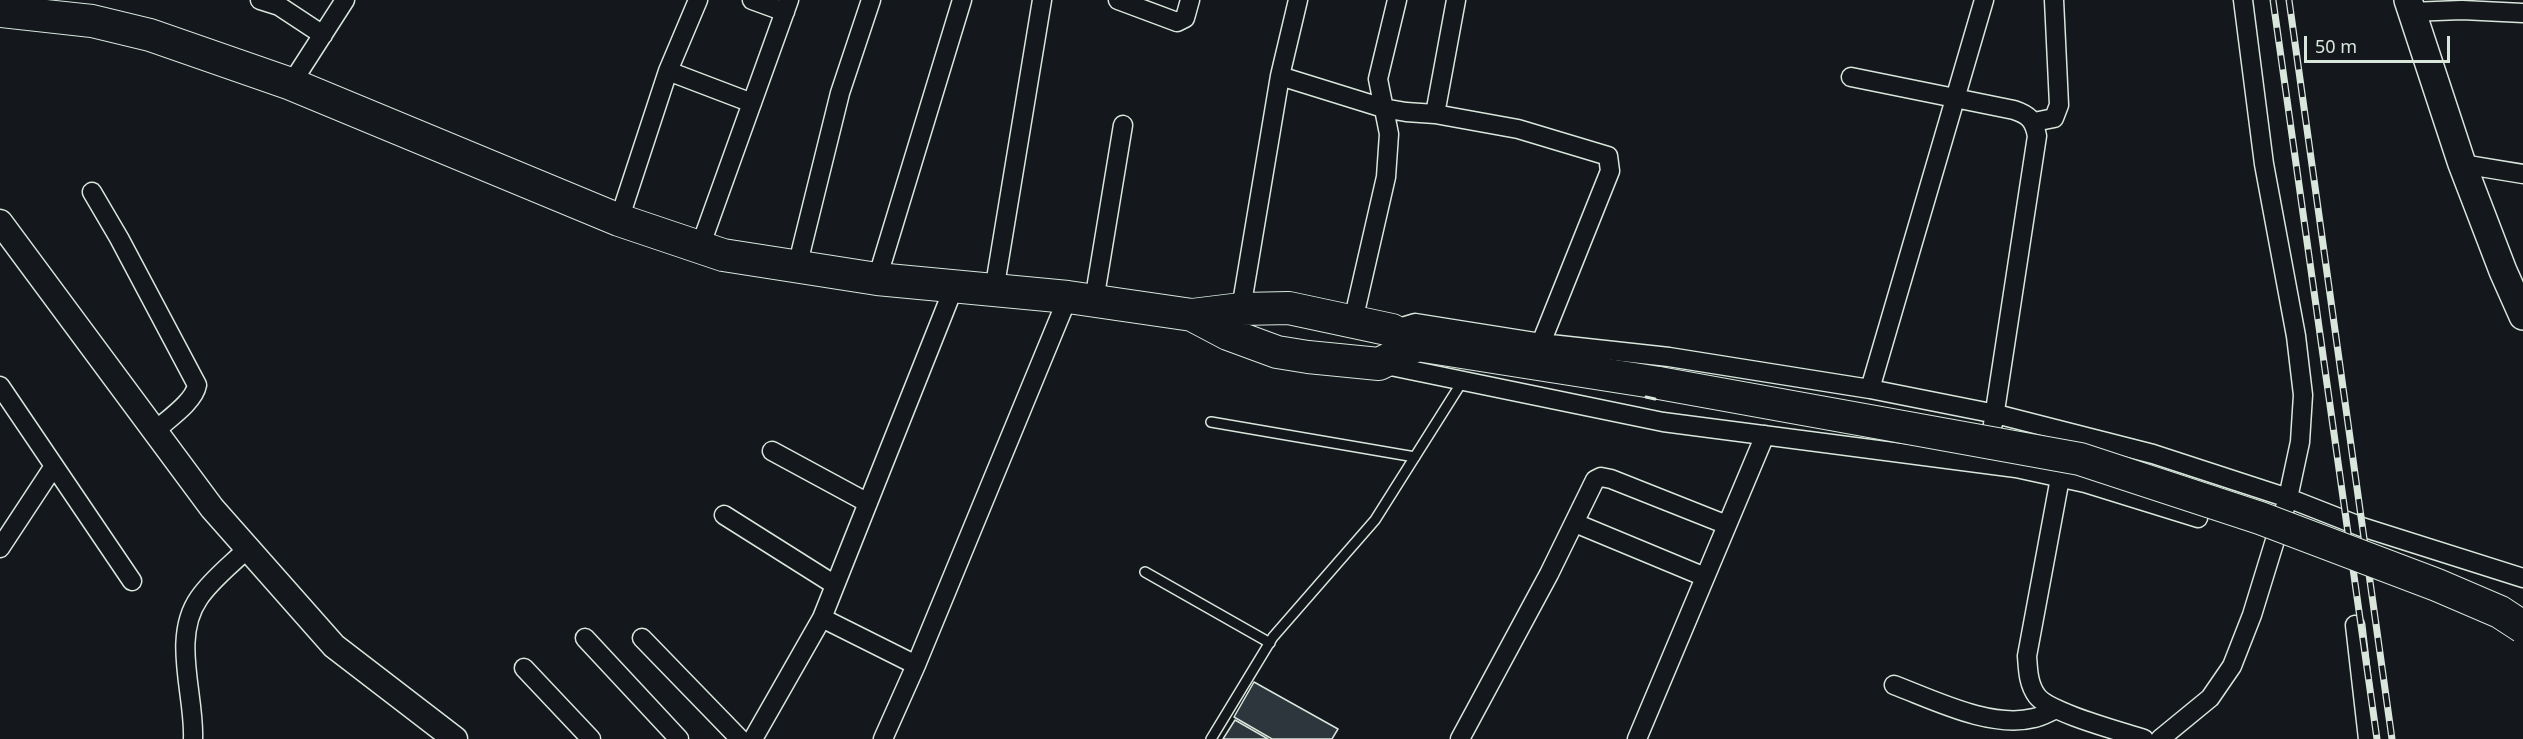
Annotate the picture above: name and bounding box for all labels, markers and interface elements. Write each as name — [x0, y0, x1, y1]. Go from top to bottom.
scale bar — [2307, 24, 2452, 62]
text: 50 m — [2315, 34, 2357, 58]

